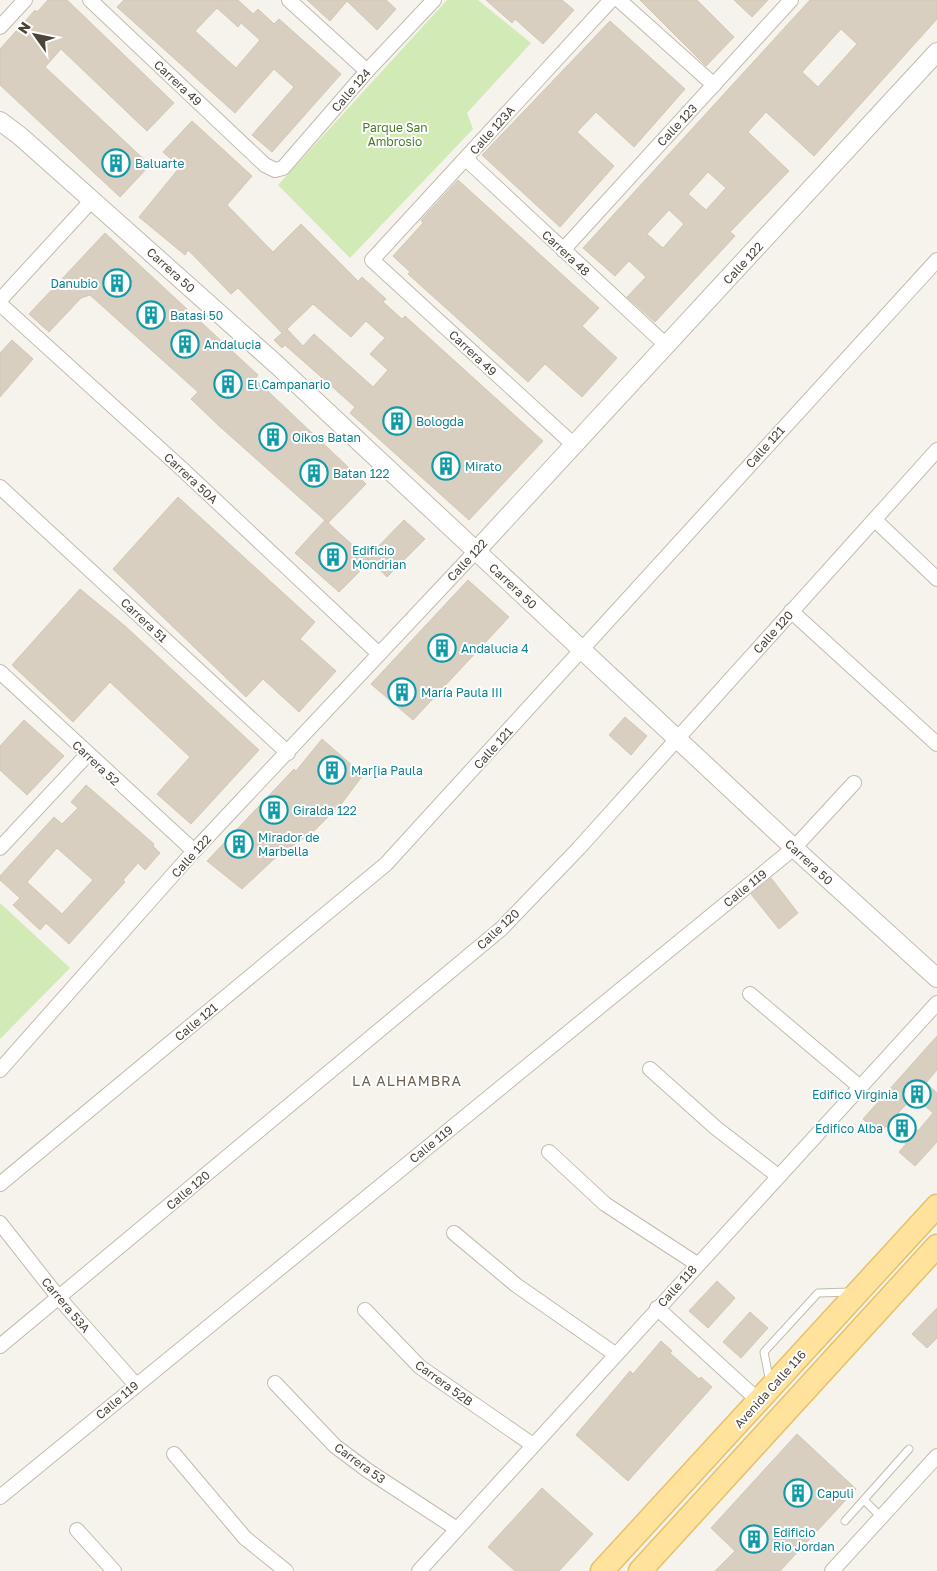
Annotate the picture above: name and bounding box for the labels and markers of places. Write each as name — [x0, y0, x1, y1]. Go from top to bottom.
building icon: Baluarte — [101, 148, 131, 178]
place label: Baluarte — [135, 156, 184, 171]
building icon: Danubio — [102, 268, 132, 298]
place label: Danubio — [50, 276, 98, 291]
building icon: Batasi 50 — [136, 300, 166, 330]
place label: Batasi 50 — [170, 308, 223, 323]
building icon: Andalucia — [170, 329, 200, 359]
place label: Andalucia — [204, 337, 261, 352]
building icon: El Campanario — [213, 369, 243, 399]
place label: El Campanario — [247, 377, 330, 392]
building icon: Bologda — [382, 406, 412, 436]
place label: Bologda — [416, 414, 464, 429]
building icon: Oikos Batan — [258, 422, 288, 452]
place label: Oikos Batan — [292, 430, 361, 445]
building icon: Mirato — [431, 451, 461, 481]
building icon: Batan 122 — [299, 458, 329, 488]
place label: Mirato — [465, 459, 502, 474]
place label: Batan 122 — [333, 466, 389, 481]
building icon: Edificio Mondrian — [318, 542, 348, 572]
place label: Edificio Mondrian — [352, 543, 406, 572]
building icon: Andalucia 4 — [427, 633, 457, 663]
place label: Andalucia 4 — [461, 641, 529, 656]
building icon: María Paula III — [387, 677, 417, 707]
place label: María Paula III — [421, 685, 502, 700]
building icon: Mar[ia Paula — [317, 755, 347, 785]
place label: Mar[ia Paula — [351, 763, 423, 778]
building icon: Giralda 122 — [259, 795, 289, 825]
place label: Giralda 122 — [293, 803, 357, 818]
building icon: Mirador de Marbella — [224, 829, 254, 859]
place label: Mirador de Marbella — [258, 830, 320, 859]
building icon: Edifico Virginia — [902, 1079, 932, 1109]
place label: Edifico Virginia — [812, 1087, 898, 1102]
building icon: Edifico Alba — [887, 1113, 917, 1143]
place label: Edifico Alba — [815, 1121, 883, 1136]
building icon: Capuli — [783, 1478, 813, 1508]
place label: Capuli — [817, 1486, 854, 1501]
building icon: Edificio Rio Jordan — [739, 1524, 769, 1554]
place label: Edificio Rio Jordan — [773, 1525, 835, 1554]

